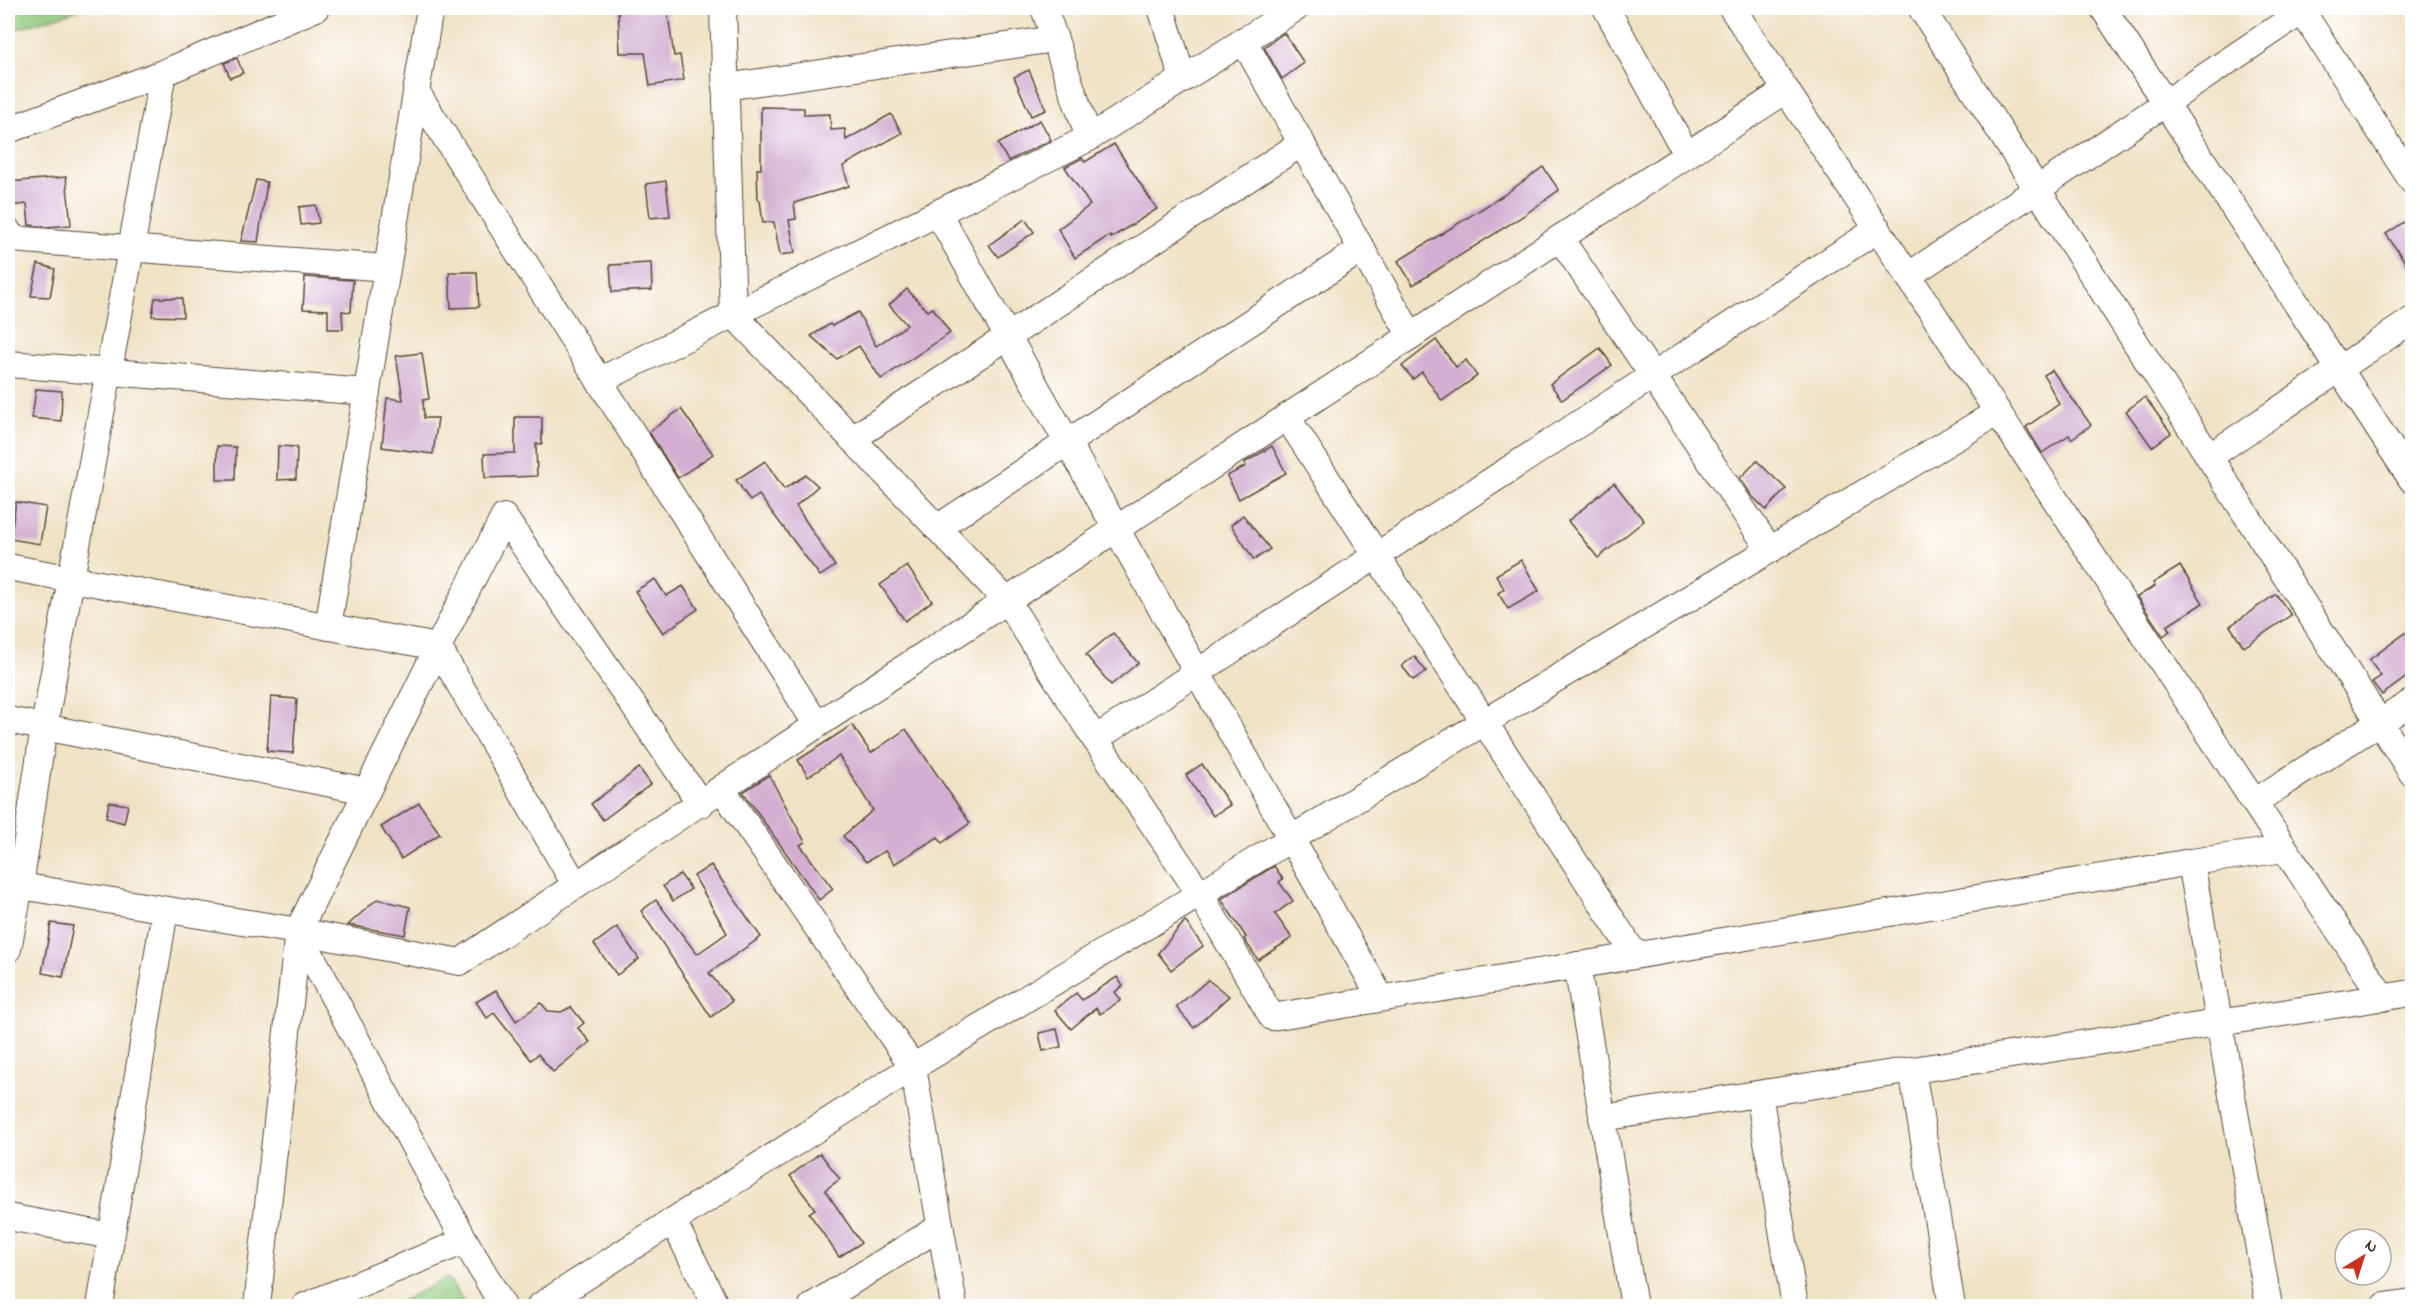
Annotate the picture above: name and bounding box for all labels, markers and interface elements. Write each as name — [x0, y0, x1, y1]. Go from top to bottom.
north arrow — [2333, 1227, 2393, 1287]
text: N — [2359, 1234, 2383, 1260]

